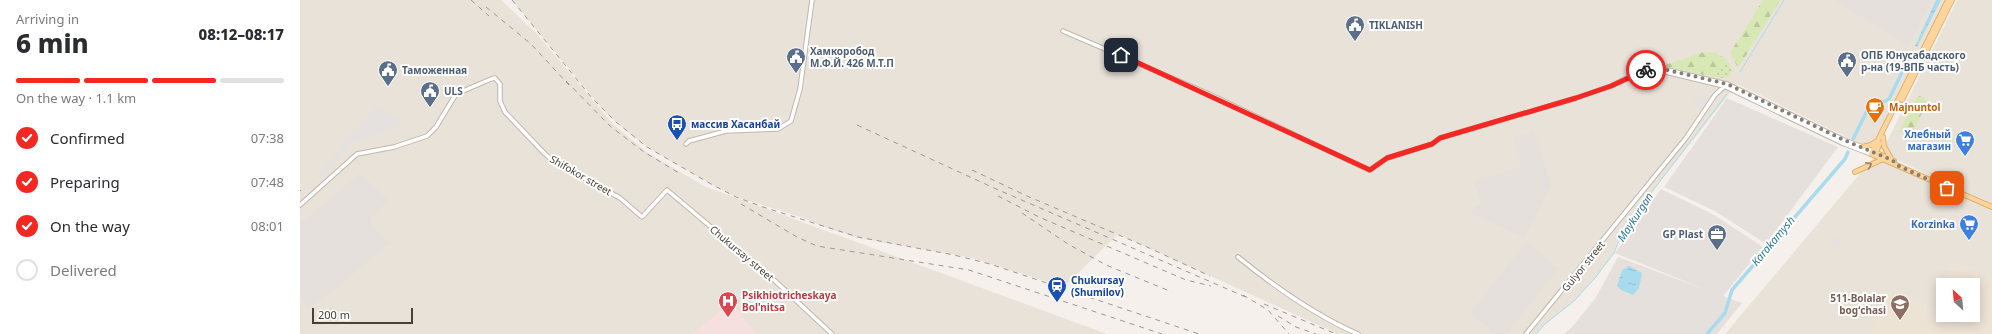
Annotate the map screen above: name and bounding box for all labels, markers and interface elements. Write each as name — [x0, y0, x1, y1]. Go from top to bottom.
text: Arriving in — [16, 10, 79, 28]
public building icon: TIKLANISH — [1344, 14, 1366, 42]
place label: TIKLANISH — [1369, 18, 1423, 32]
text: 08:12–08:17 — [199, 24, 284, 44]
text: 6 min — [16, 25, 89, 61]
pin — [1104, 38, 1138, 72]
place label: Хамкоробод М.Ф.Й. 426 М.Т.П — [810, 44, 894, 70]
icon: home — [1110, 44, 1132, 66]
public building icon: Хамкоробод М.Ф.Й. 426 М.Т.П — [785, 46, 807, 74]
place label: ОПБ Юнусабадского р-на (19-ВПБ часть) — [1861, 48, 1966, 74]
courier — [1626, 50, 1666, 90]
public building icon: ОПБ Юнусабадского р-на (19-ВПБ часть) — [1836, 50, 1858, 78]
public building icon: Таможенная — [377, 59, 399, 87]
icon: bike — [1635, 59, 1657, 81]
place label: Таможенная — [402, 63, 467, 77]
public building icon: ULS — [419, 80, 441, 108]
place label: ULS — [444, 84, 463, 98]
text: On the way · 1.1 km — [16, 89, 136, 107]
cafe icon: Majnuntol — [1864, 96, 1886, 124]
place label: Majnuntol — [1889, 100, 1940, 114]
bus stop icon: массив Хасанбай — [666, 113, 688, 141]
place label: массив Хасанбай — [691, 117, 780, 131]
icon: check — [16, 127, 38, 149]
place label: Хлебный магазин — [1904, 127, 1951, 153]
text: Confirmed — [50, 128, 125, 148]
text: 07:38 — [251, 129, 284, 147]
supermarket icon: Хлебный магазин — [1954, 129, 1976, 157]
street label: Shifokor street — [548, 152, 615, 199]
one-way arrow — [1865, 162, 1872, 170]
icon: check — [16, 171, 38, 193]
pin — [1930, 171, 1964, 205]
text: Preparing — [50, 172, 120, 192]
text: 07:48 — [251, 173, 284, 191]
icon: bag — [1936, 177, 1958, 199]
water label: Maykurgan — [1613, 189, 1656, 244]
water label: Karakamysh — [1747, 213, 1798, 269]
supermarket icon: Korzinka — [1958, 213, 1980, 241]
icon: check — [16, 215, 38, 237]
text: On the way — [50, 216, 130, 236]
text: 08:01 — [251, 217, 284, 235]
place label: Korzinka — [1911, 217, 1955, 231]
street label: Chukursay street — [707, 222, 777, 284]
office icon: GP Plast — [1706, 223, 1728, 251]
place label: GP Plast — [1662, 227, 1704, 241]
street label: Gulyor street — [1558, 238, 1608, 294]
text: Delivered — [50, 260, 117, 280]
place label: Chukursay (Shumilov) — [1071, 273, 1125, 299]
station icon: Chukursay (Shumilov) — [1046, 275, 1068, 303]
north arrow — [1936, 278, 1980, 322]
map controls — [1936, 278, 1980, 322]
place label: Psikhiotricheskaya Bol'nitsa — [742, 288, 837, 314]
hospital icon: Psikhiotricheskaya Bol'nitsa — [717, 290, 739, 318]
place label: 511-Bolalar bogʻchasi — [1830, 291, 1887, 317]
school or university icon: 511-Bolalar bogʻchasi — [1889, 293, 1911, 321]
scale bar — [312, 306, 413, 325]
text: 200 m — [318, 307, 350, 322]

